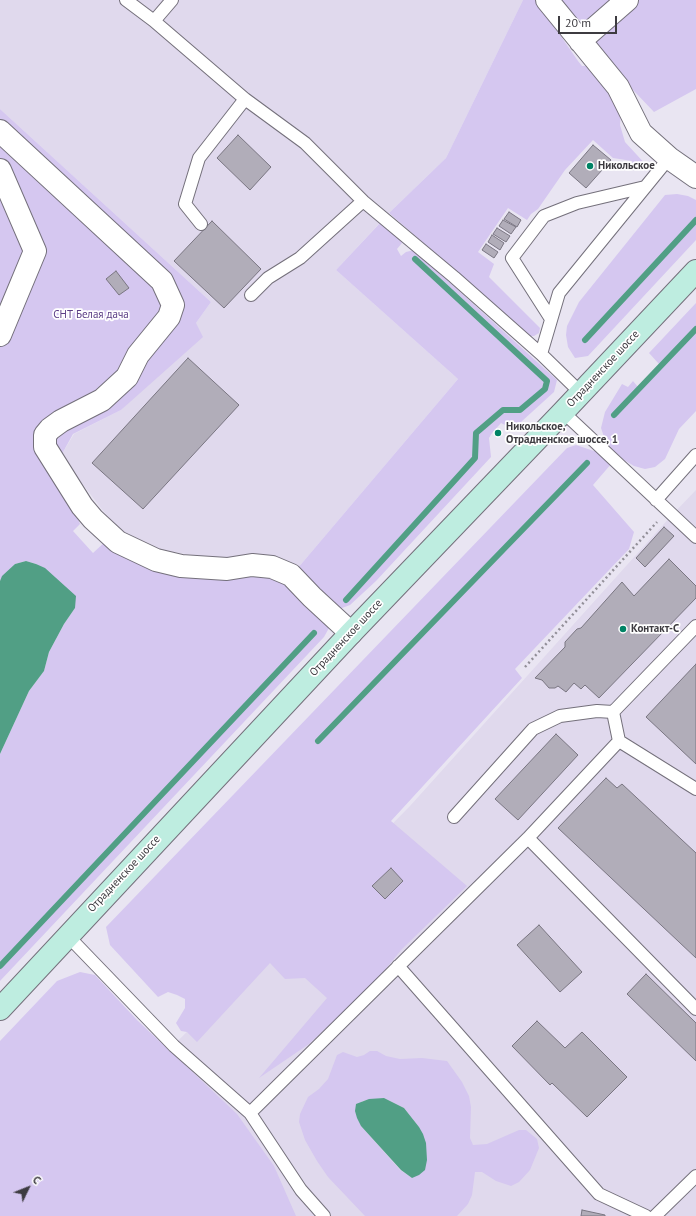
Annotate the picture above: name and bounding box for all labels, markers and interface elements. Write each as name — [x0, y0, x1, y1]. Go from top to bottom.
scale bar — [560, 8, 619, 34]
text: 20 m — [565, 15, 591, 30]
place label: Никольское — [598, 159, 655, 173]
marker: Никольское — [585, 161, 595, 171]
park label: СНТ Белая дача — [53, 308, 129, 322]
street label: Отрадненское шоссе — [564, 328, 642, 410]
place label: Никольское, Отрадненское шоссе, 1 — [506, 420, 618, 446]
marker: Никольское, Отрадненское шоссе, 1 — [493, 428, 503, 438]
street label: Отрадненское шоссе — [307, 597, 385, 679]
place label: Контакт-С — [631, 622, 679, 636]
marker: Контакт-С — [618, 624, 628, 634]
street label: Отрадненское шоссе — [85, 833, 163, 915]
north arrow — [8, 1168, 48, 1208]
text: С — [30, 1173, 44, 1187]

